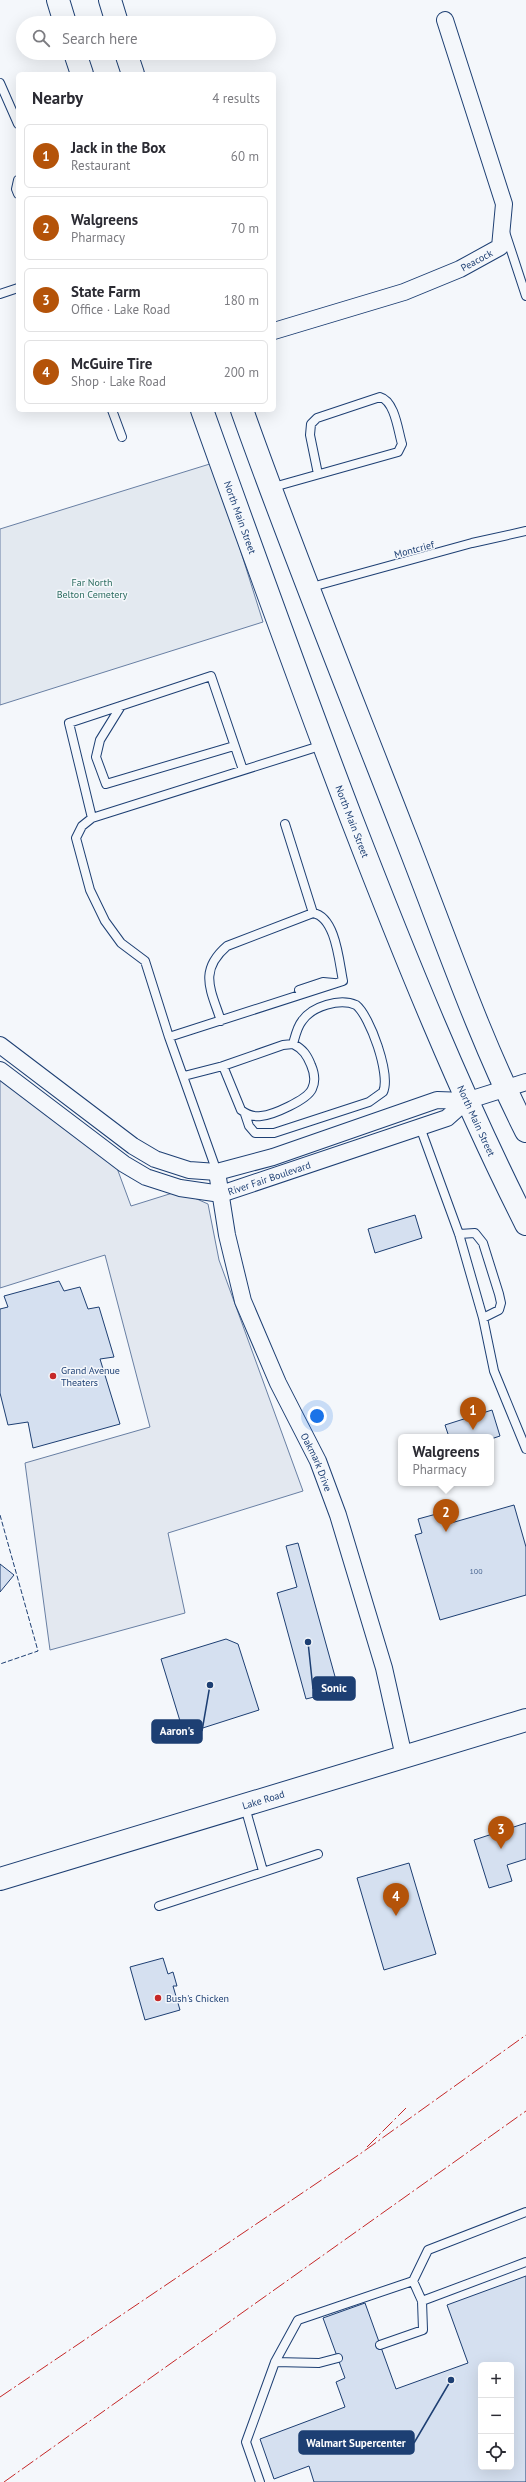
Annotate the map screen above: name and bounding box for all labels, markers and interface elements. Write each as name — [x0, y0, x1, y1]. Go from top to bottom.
search box — [16, 16, 276, 60]
icon: search — [30, 27, 52, 49]
text: Search here — [62, 29, 138, 48]
text: Nearby — [32, 87, 83, 109]
text: 4 results — [212, 90, 260, 107]
text: Jack in the Box — [71, 138, 166, 157]
text: 1 — [42, 148, 50, 165]
text: 60 m — [231, 148, 259, 165]
text: Restaurant — [71, 157, 130, 174]
text: Walgreens — [71, 210, 138, 229]
text: 2 — [42, 220, 50, 237]
text: 70 m — [231, 220, 259, 237]
text: Pharmacy — [71, 229, 125, 246]
street label: Peacock — [459, 246, 495, 274]
text: State Farm — [71, 282, 141, 301]
text: 3 — [42, 292, 50, 309]
text: 180 m — [224, 292, 259, 309]
text: Office · Lake Road — [71, 301, 170, 318]
text: McGuire Tire — [71, 354, 152, 373]
text: 4 — [42, 364, 50, 381]
text: 200 m — [224, 364, 259, 381]
text: Shop · Lake Road — [71, 373, 166, 390]
street label: North Main Street — [221, 479, 259, 556]
street label: Montcrief — [393, 538, 436, 561]
park label: Far North Belton Cemetery — [57, 576, 128, 601]
street label: North Main Street — [332, 783, 372, 860]
street label: North Main Street — [454, 1083, 498, 1159]
street label: River Fair Boulevard — [226, 1158, 312, 1198]
place label: Grand Avenue Theaters — [61, 1364, 120, 1389]
marker: Grand Avenue Theaters — [48, 1371, 58, 1381]
pin: 1 — [460, 1397, 486, 1430]
your location — [307, 1406, 327, 1426]
street label: Oakmark Drive — [298, 1431, 335, 1493]
popup — [398, 1434, 494, 1486]
text: Walgreens — [412, 1442, 480, 1461]
text: Pharmacy — [412, 1461, 466, 1478]
pin: 2 — [433, 1499, 459, 1532]
house number: 100 — [469, 1566, 483, 1576]
callout: Sonic — [313, 1677, 355, 1700]
text: Sonic — [321, 1681, 347, 1695]
callout: Aaron's — [152, 1720, 202, 1743]
text: Aaron's — [160, 1724, 195, 1738]
street label: Lake Road — [241, 1787, 286, 1812]
pin: 3 — [488, 1816, 514, 1849]
pin: 4 — [383, 1883, 409, 1916]
place label: Bush's Chicken — [166, 1992, 229, 2005]
marker: Bush's Chicken — [153, 1993, 163, 2003]
map controls — [478, 2362, 514, 2470]
button: + — [478, 2362, 514, 2398]
button: − — [478, 2398, 514, 2434]
callout: Walmart Supercenter — [299, 2431, 414, 2454]
button: locate — [478, 2434, 514, 2470]
text: Walmart Supercenter — [306, 2436, 406, 2450]

